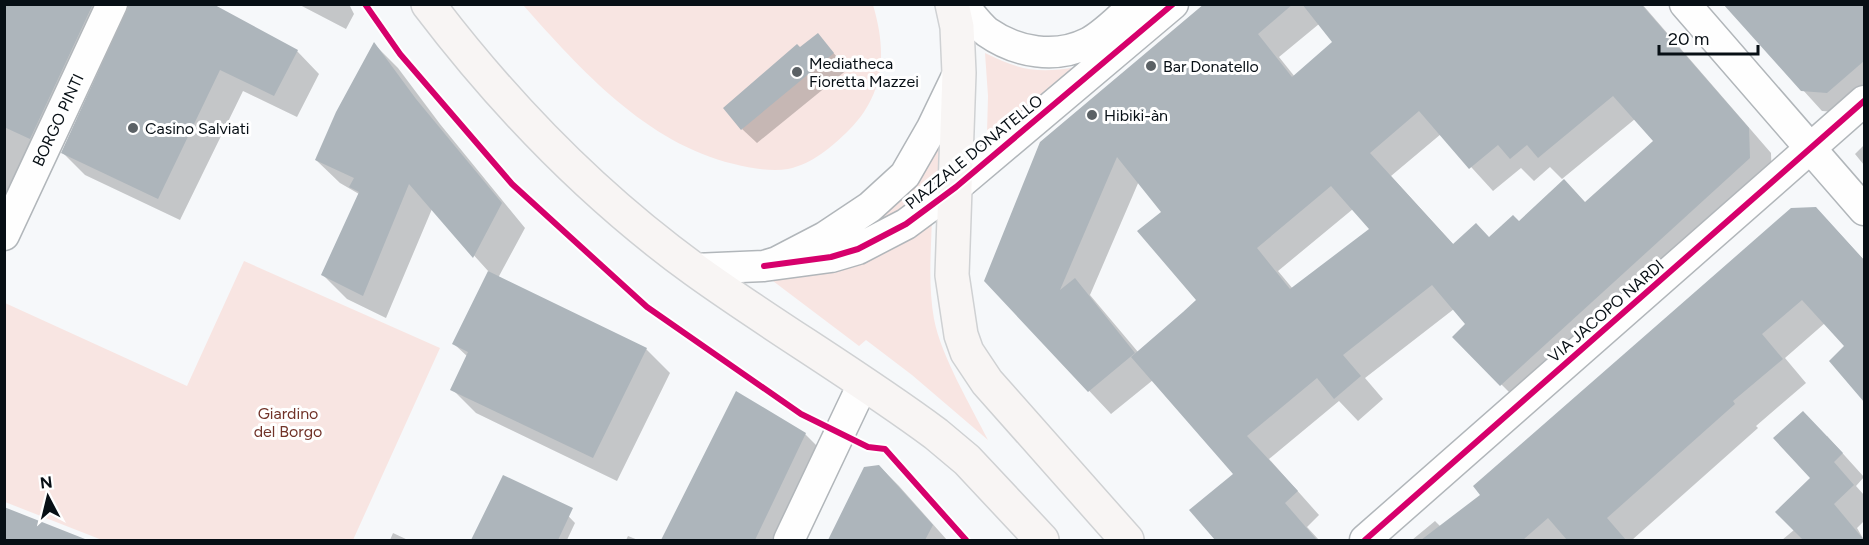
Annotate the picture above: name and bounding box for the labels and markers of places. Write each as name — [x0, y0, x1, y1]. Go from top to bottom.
place label: Mediatheca Fioretta Mazzei — [809, 54, 919, 91]
place label: Bar Donatello — [1163, 57, 1259, 76]
marker: Bar Donatello — [1144, 59, 1158, 73]
marker: Mediatheca Fioretta Mazzei — [790, 65, 804, 79]
place label: Hibiki-àn — [1104, 106, 1168, 125]
marker: Hibiki-àn — [1085, 108, 1099, 122]
place label: Casino Salviati — [145, 119, 249, 138]
marker: Casino Salviati — [126, 121, 140, 135]

